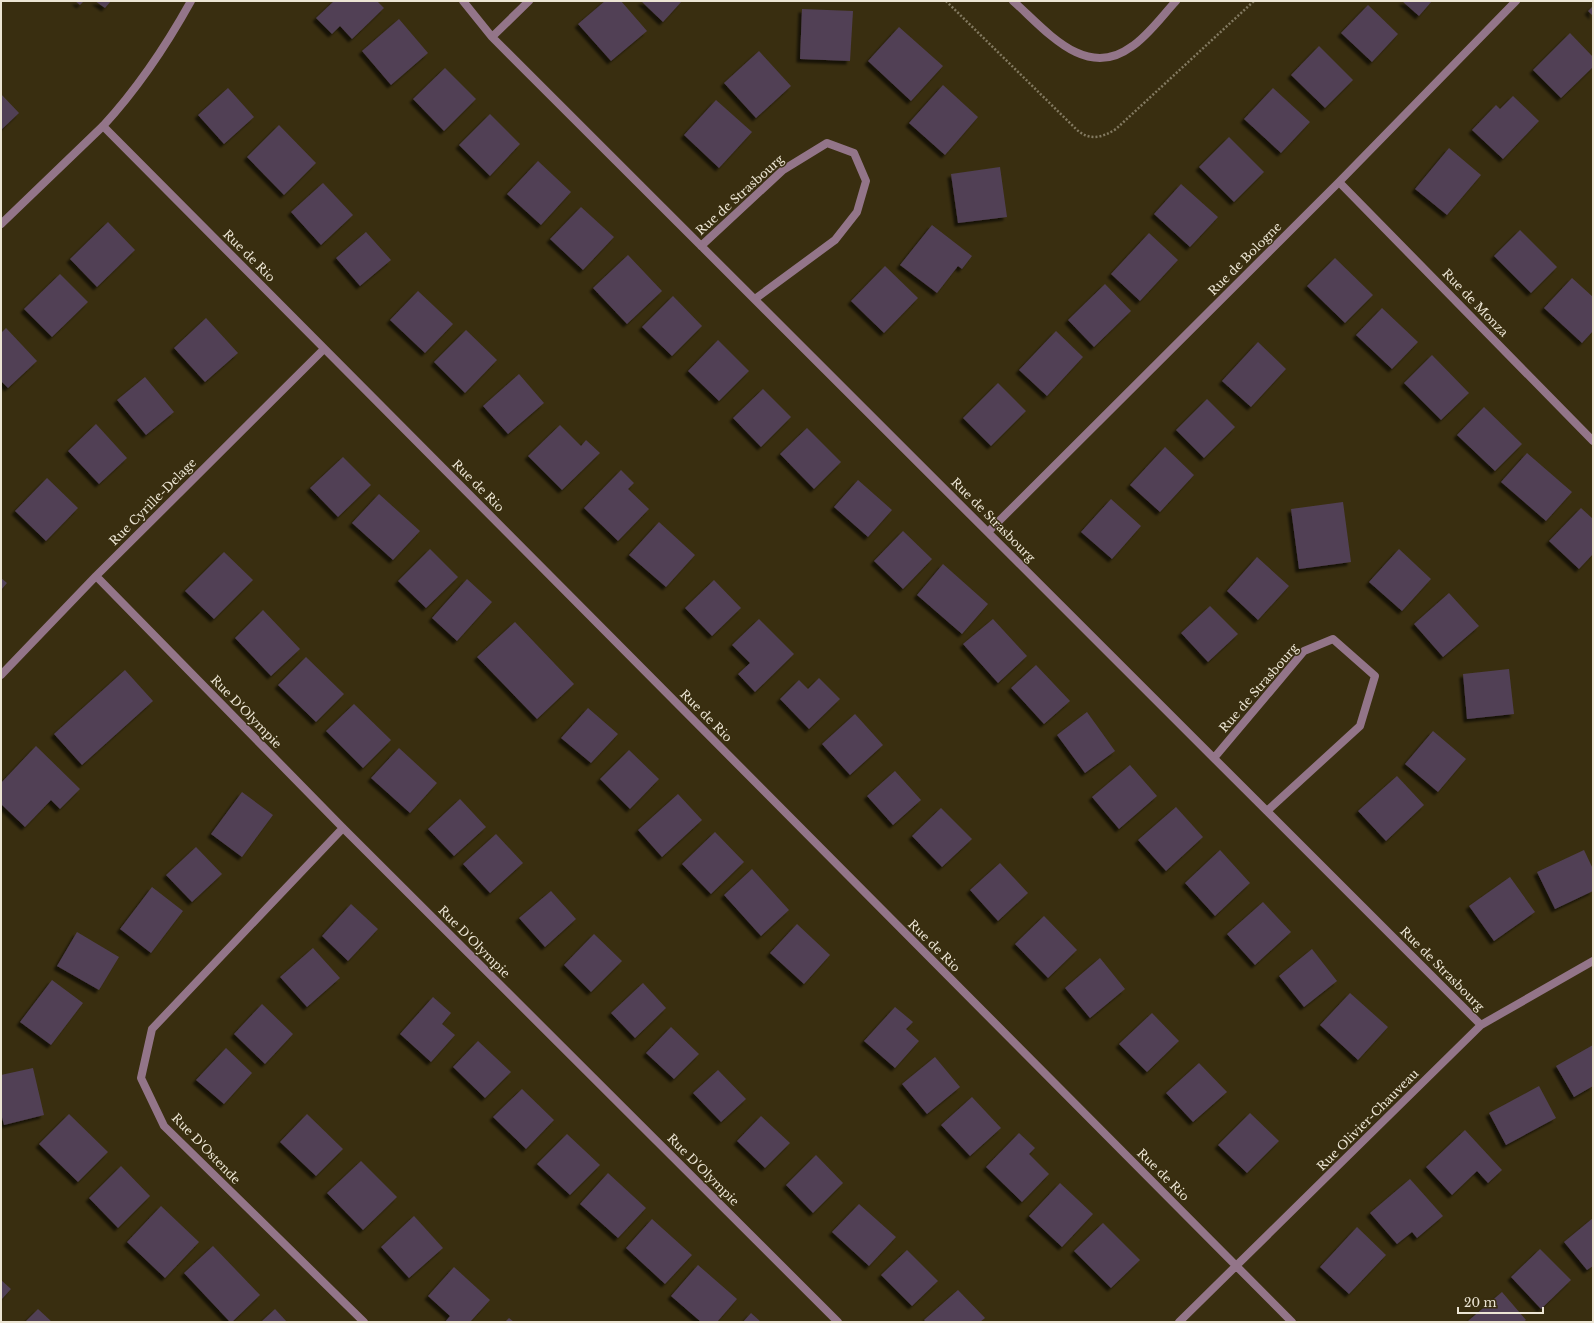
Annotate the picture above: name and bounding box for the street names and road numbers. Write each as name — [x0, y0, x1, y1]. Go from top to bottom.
street label: Rue de Strasbourg — [693, 151, 787, 238]
street label: Rue de Bologne — [1205, 219, 1284, 298]
street label: Rue de Rio — [220, 226, 279, 285]
street label: Rue de Monza — [1439, 266, 1512, 340]
street label: Rue Cyrille-Delage — [106, 455, 199, 548]
street label: Rue de Rio — [449, 456, 508, 515]
street label: Rue de Strasbourg — [948, 474, 1039, 565]
street label: Rue de Strasbourg — [1216, 640, 1302, 735]
street label: Rue D'Olympie — [208, 672, 285, 751]
street label: Rue de Rio — [677, 686, 736, 745]
street label: Rue D'Olympie — [435, 903, 514, 981]
street label: Rue de Rio — [905, 916, 964, 975]
street label: Rue de Strasbourg — [1397, 923, 1488, 1014]
street label: Rue Olivier-Chauveau — [1314, 1066, 1421, 1173]
street label: Rue D'Ostende — [169, 1110, 244, 1187]
street label: Rue D'Olympie — [664, 1131, 743, 1209]
street label: Rue de Rio — [1134, 1145, 1193, 1204]

